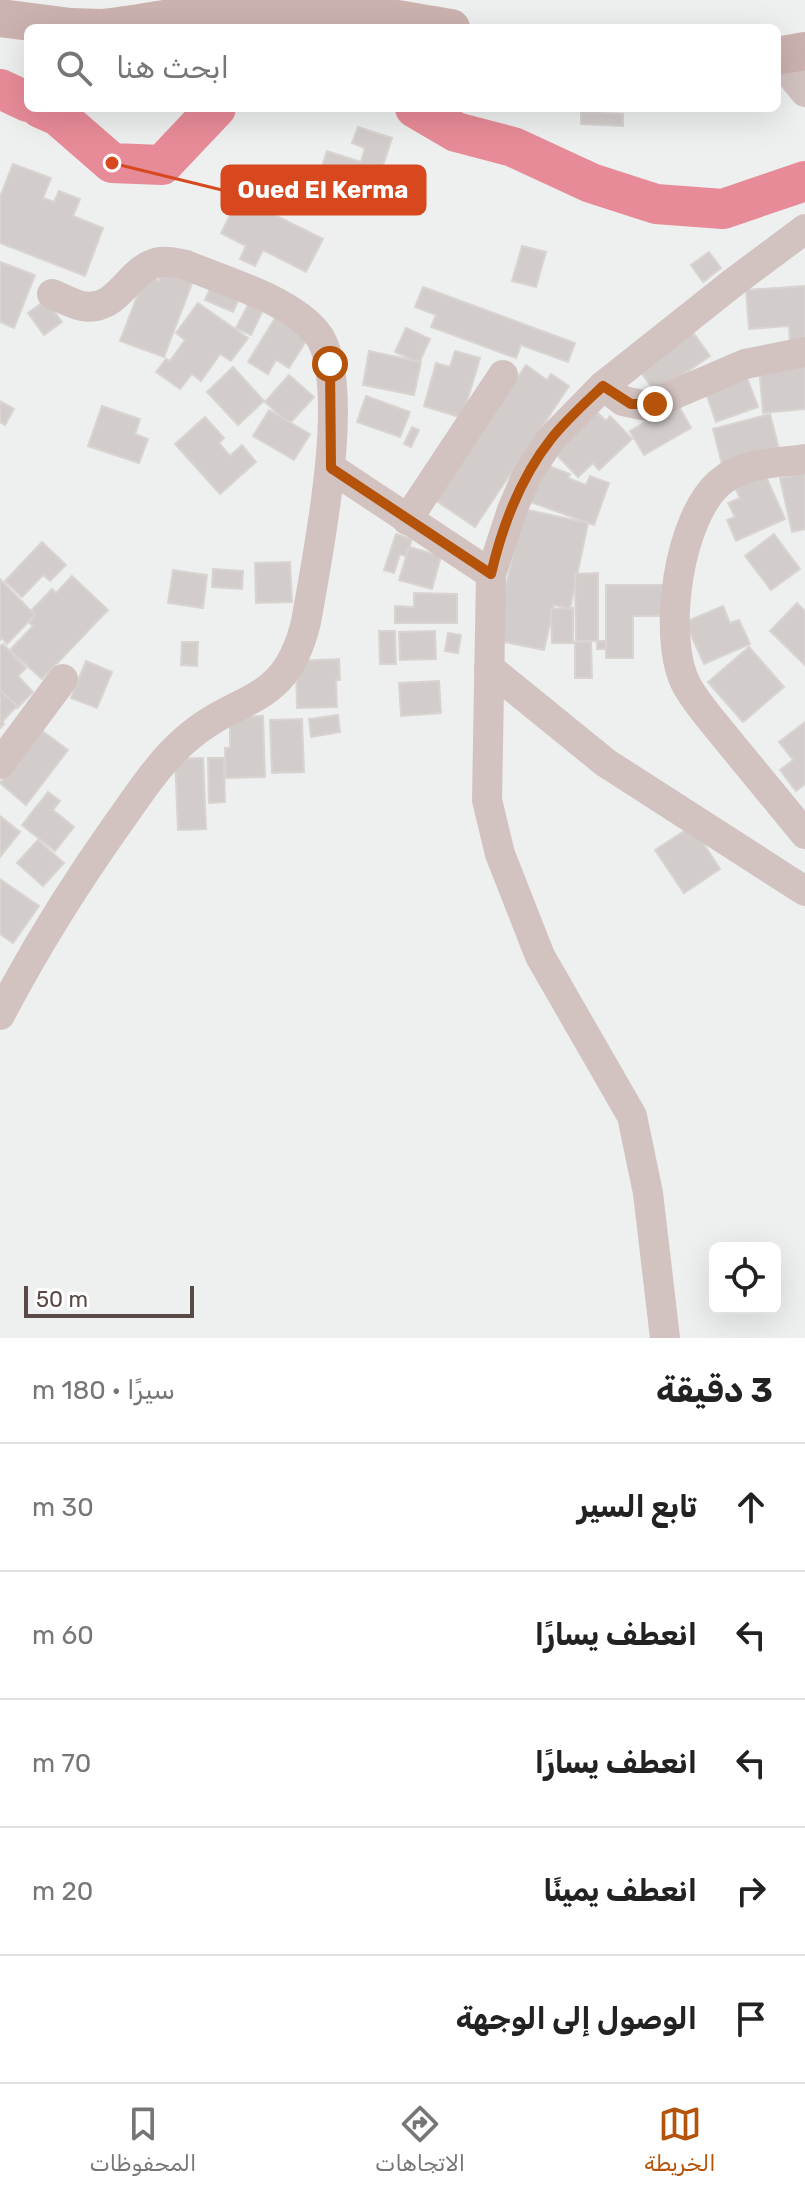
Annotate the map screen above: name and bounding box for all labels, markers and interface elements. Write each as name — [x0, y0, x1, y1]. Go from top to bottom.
search box — [24, 24, 781, 112]
icon: search — [52, 46, 96, 90]
text: ابحث هنا — [116, 50, 229, 86]
callout: Oued El Kerma — [222, 166, 425, 214]
text: Oued El Kerma — [238, 176, 408, 204]
route start — [312, 346, 348, 382]
route end — [637, 386, 673, 422]
map controls — [709, 1242, 781, 1314]
button: locate — [709, 1242, 781, 1314]
scale bar — [24, 1282, 194, 1318]
text: 50 m — [36, 1286, 88, 1313]
text: 3 دقيقة — [656, 1370, 773, 1411]
text: سيرًا · 180 m — [32, 1375, 175, 1406]
icon: ahead — [729, 1485, 773, 1529]
text: تابع السير — [577, 1489, 697, 1525]
text: 30 m — [32, 1492, 94, 1523]
icon: left — [729, 1613, 773, 1657]
text: انعطف يسارًا — [535, 1617, 697, 1653]
text: 60 m — [32, 1620, 94, 1651]
icon: left — [729, 1741, 773, 1785]
text: انعطف يسارًا — [535, 1745, 697, 1781]
text: 70 m — [32, 1748, 91, 1779]
icon: right — [729, 1869, 773, 1913]
text: انعطف يمينًا — [543, 1873, 697, 1909]
text: 20 m — [32, 1876, 93, 1907]
icon: arrive — [729, 1997, 773, 2041]
text: الوصول إلى الوجهة — [456, 2001, 697, 2037]
tab: المحفوظات — [89, 2102, 196, 2177]
tab: الاتجاهات — [375, 2102, 465, 2177]
tab: الخريطة — [644, 2102, 716, 2177]

